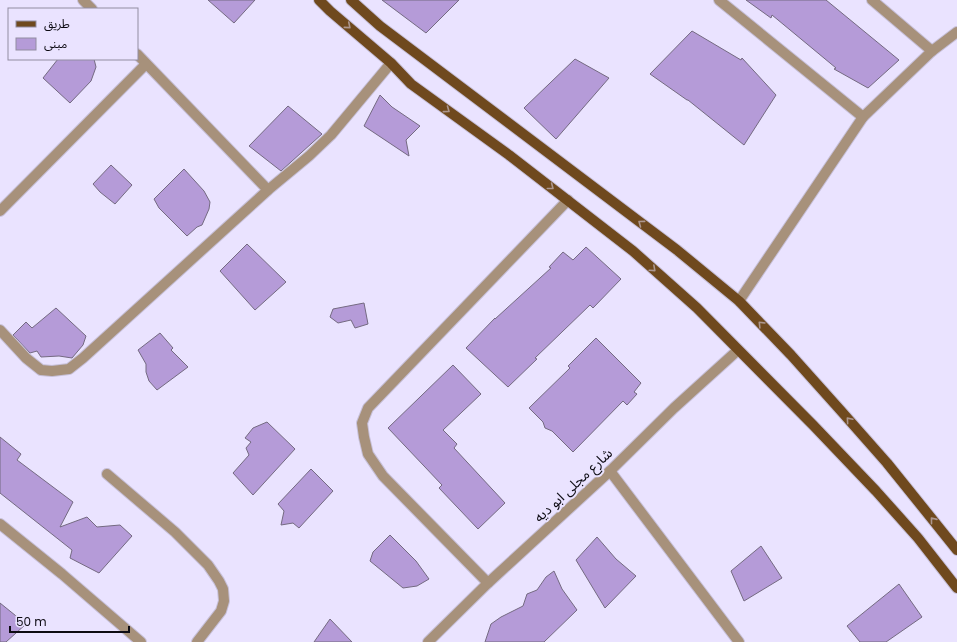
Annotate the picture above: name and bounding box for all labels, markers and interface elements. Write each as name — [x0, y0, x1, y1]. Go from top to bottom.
legend — [8, 8, 138, 60]
text: طريق — [44, 15, 70, 32]
one-way arrow — [343, 22, 350, 29]
text: مبنى — [44, 35, 67, 52]
one-way arrow — [443, 105, 450, 113]
one-way arrow — [547, 183, 554, 190]
one-way arrow — [638, 220, 645, 227]
one-way arrow — [648, 264, 656, 271]
one-way arrow — [759, 321, 766, 329]
one-way arrow — [847, 418, 854, 425]
street label: شارع مجلى ابو ديه — [529, 443, 617, 527]
one-way arrow — [930, 517, 937, 524]
scale bar — [10, 608, 129, 634]
text: 50 m — [16, 613, 47, 630]

